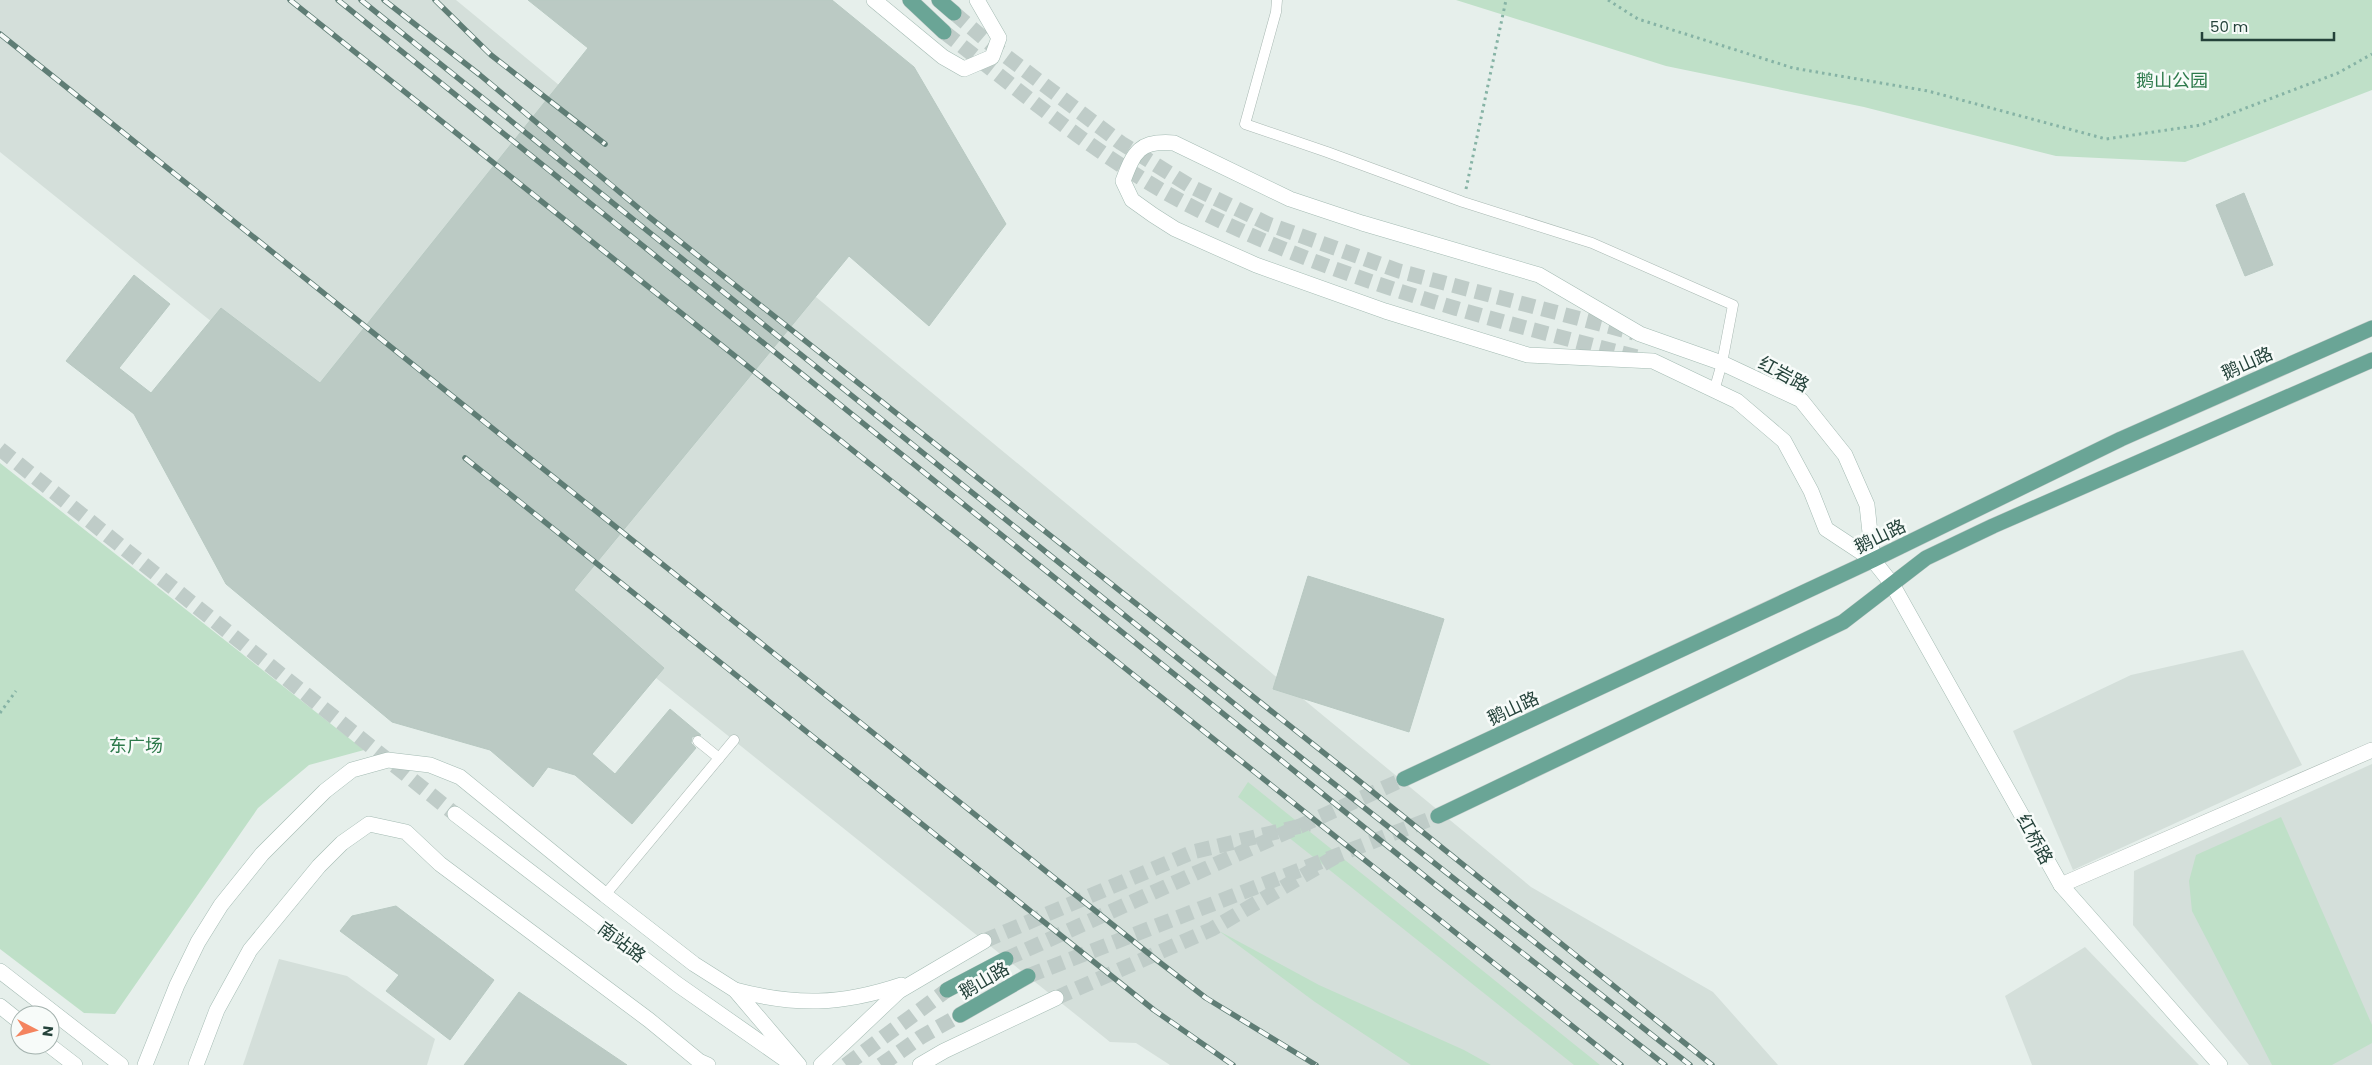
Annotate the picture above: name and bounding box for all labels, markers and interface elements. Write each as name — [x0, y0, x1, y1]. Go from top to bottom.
scale bar — [2202, 10, 2334, 42]
text: 50 m — [2210, 16, 2248, 37]
park label: 鹅山公园 — [2136, 68, 2208, 93]
street label: 鹅山路 — [2217, 341, 2277, 385]
street label: 红岩路 — [1754, 350, 1814, 398]
street label: 鹅山路 — [1850, 513, 1910, 559]
street label: 鹅山路 — [1483, 685, 1543, 731]
park label: 东广场 — [109, 733, 163, 758]
street label: 红桥路 — [2011, 809, 2059, 869]
street label: 南站路 — [593, 916, 651, 968]
street label: 鹅山路 — [954, 956, 1014, 1004]
north arrow — [10, 1005, 60, 1055]
text: N — [37, 1025, 58, 1038]

